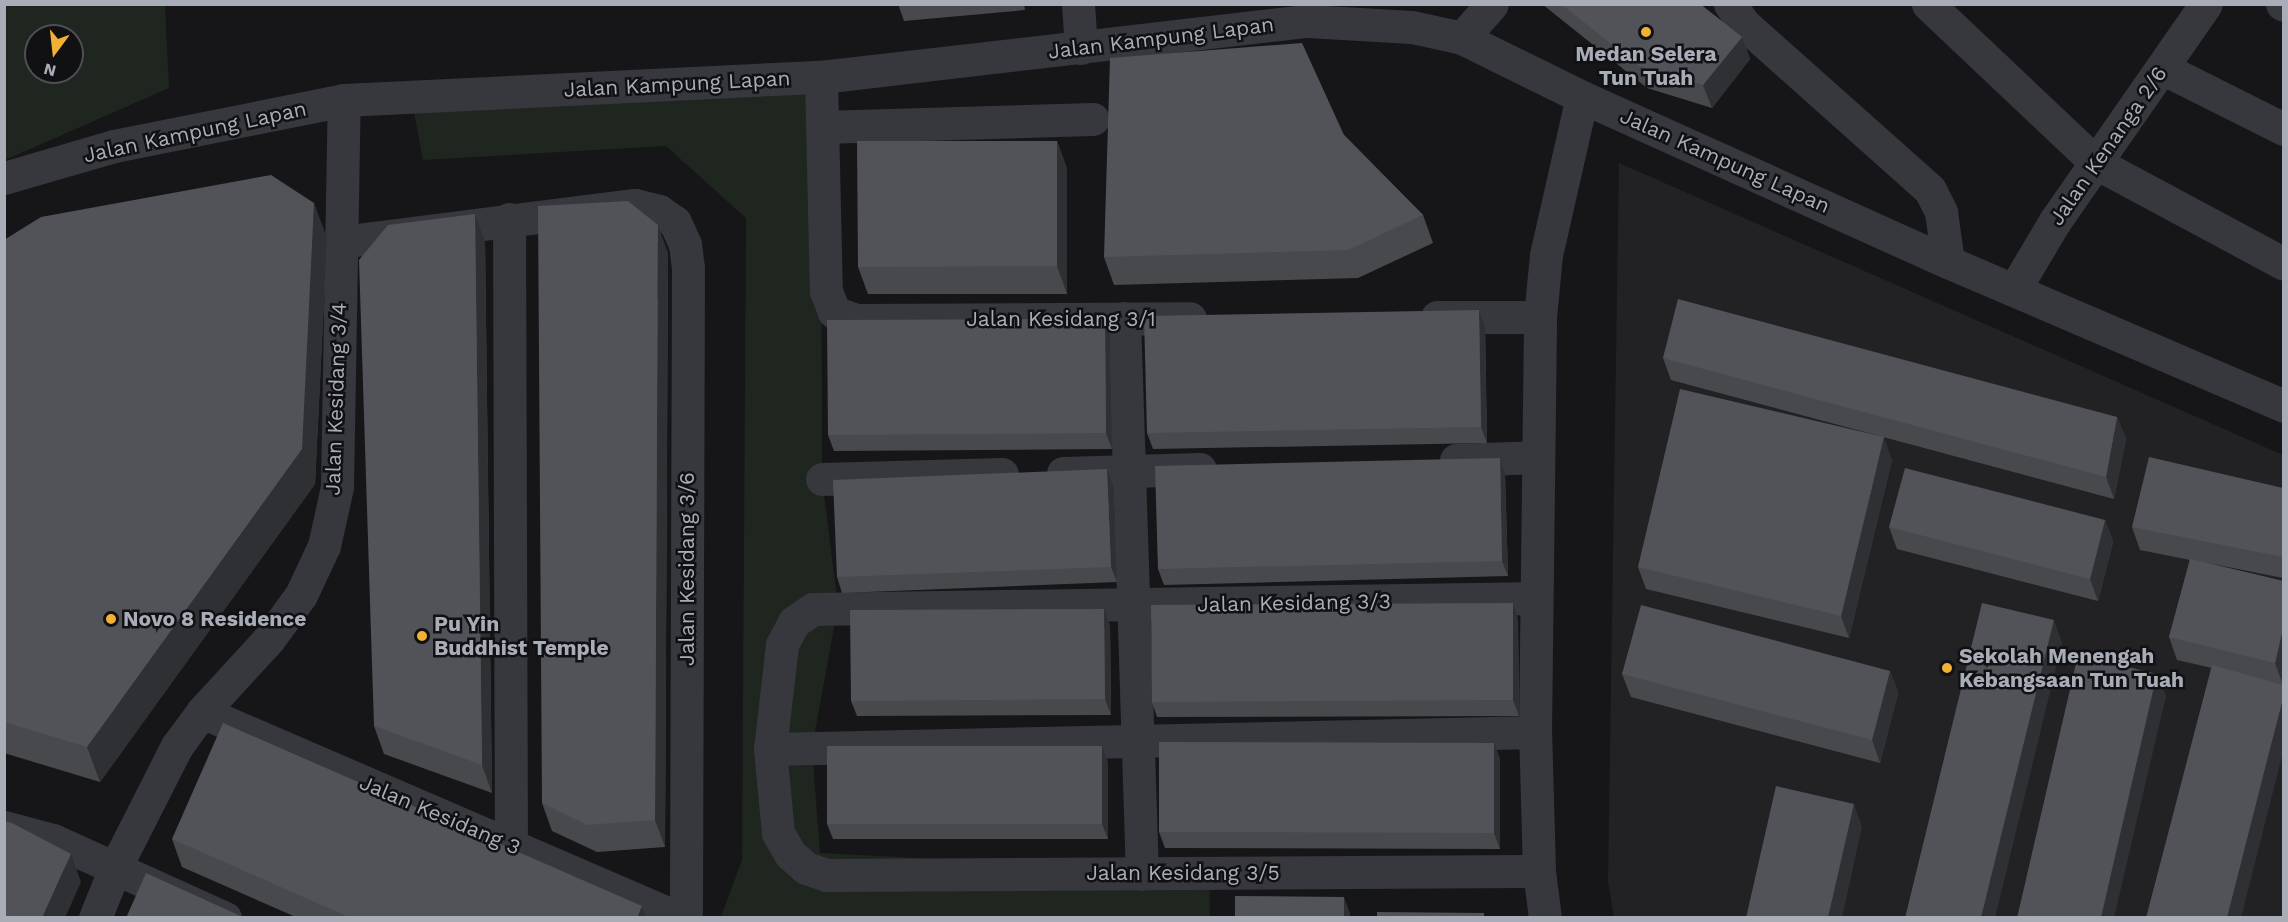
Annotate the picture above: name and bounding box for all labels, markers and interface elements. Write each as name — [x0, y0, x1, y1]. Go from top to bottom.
street label: Jalan Kampung Lapan — [1047, 12, 1275, 64]
north arrow — [24, 24, 84, 84]
marker: Medan Selera Tun Tuah — [1639, 25, 1653, 39]
place label: Medan Selera Tun Tuah — [1575, 41, 1717, 91]
text: N — [42, 59, 58, 81]
street label: Jalan Kenanga 2/6 — [2044, 61, 2172, 231]
street label: Jalan Kampung Lapan — [563, 65, 791, 103]
street label: Jalan Kampung Lapan — [81, 96, 309, 168]
street label: Jalan Kampung Lapan — [1616, 103, 1834, 219]
street label: Jalan Kesidang 3/4 — [320, 302, 352, 496]
street label: Jalan Kesidang 3/1 — [966, 306, 1156, 332]
street label: Jalan Kesidang 3/6 — [674, 472, 700, 666]
street label: Jalan Kesidang 3/3 — [1197, 589, 1391, 617]
place label: Novo 8 Residence — [123, 606, 306, 632]
place label: Pu Yin Buddhist Temple — [434, 611, 609, 661]
marker: Novo 8 Residence — [104, 612, 118, 626]
marker: Pu Yin Buddhist Temple — [415, 629, 429, 643]
place label: Sekolah Menengah Kebangsaan Tun Tuah — [1959, 643, 2185, 693]
marker: Sekolah Menengah Kebangsaan Tun Tuah — [1940, 661, 1954, 675]
street label: Jalan Kesidang 3 — [356, 770, 524, 860]
street label: Jalan Kesidang 3/5 — [1086, 860, 1280, 886]

